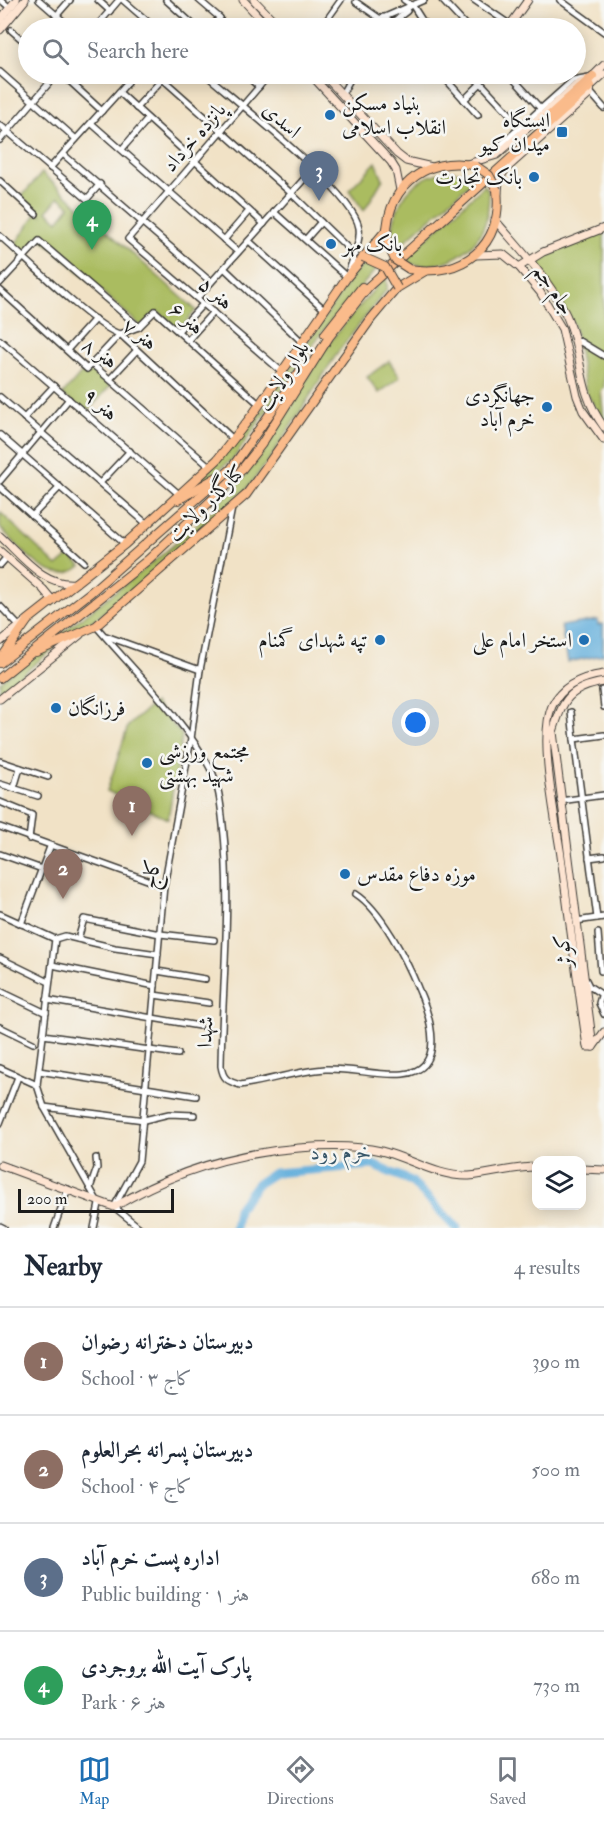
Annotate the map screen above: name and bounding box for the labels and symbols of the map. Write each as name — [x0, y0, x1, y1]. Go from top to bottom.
place label: بنیاد مسکن انقلاب اسلامی — [342, 90, 446, 141]
street label: پانزده خرداد — [157, 96, 233, 178]
street label: اسدی — [257, 96, 306, 145]
place label: ایستگاه میدان کیو — [478, 107, 550, 158]
marker: بنیاد مسکن انقلاب اسلامی — [323, 108, 337, 122]
marker: ایستگاه میدان کیو — [555, 125, 569, 139]
pin: 3 — [300, 152, 338, 201]
place label: بانک تجارت — [435, 164, 522, 191]
marker: بانک تجارت — [527, 170, 541, 184]
pin: 4 — [72, 200, 112, 250]
place label: بانک مهر — [341, 231, 402, 258]
marker: بانک مهر — [324, 237, 338, 251]
street label: جام جم — [522, 258, 580, 323]
street label: هنر ۵ — [193, 271, 239, 316]
street label: هنر ۶ — [164, 296, 210, 341]
street label: هنر ۷ — [117, 312, 163, 357]
street label: هنر ۸ — [77, 332, 123, 375]
street label: بلوار ولایت — [251, 336, 315, 416]
street label: هنر ۹ — [78, 382, 124, 427]
place label: جهانگردى خرم آباد — [465, 382, 535, 437]
marker: جهانگردى خرم آباد — [540, 400, 554, 414]
street label: کنارگذر ولایت — [161, 458, 251, 548]
place label: تپه شهدای گمنام — [258, 626, 368, 658]
place label: استخر امام علی — [472, 627, 572, 658]
marker: تپه شهدای گمنام — [373, 633, 387, 647]
marker: استخر امام علی — [577, 633, 591, 647]
place label: فرزانگان — [68, 695, 125, 722]
marker: فرزانگان — [49, 701, 63, 715]
your location — [401, 708, 430, 737]
place label: مجتمع ورزشی شهید بهشتی — [159, 738, 249, 790]
marker: مجتمع ورزشی شهید بهشتی — [140, 756, 154, 770]
pin: 1 — [112, 786, 152, 836]
pin: 2 — [44, 850, 82, 899]
street label: کاج — [136, 857, 172, 892]
place label: موزه دفاع مقدس — [357, 861, 476, 892]
marker: موزه دفاع مقدس — [338, 867, 352, 881]
street label: کوثر — [548, 933, 579, 971]
street label: شهدا — [191, 1016, 220, 1048]
water label: خرم رود — [310, 1137, 372, 1172]
scale bar — [18, 1186, 174, 1214]

